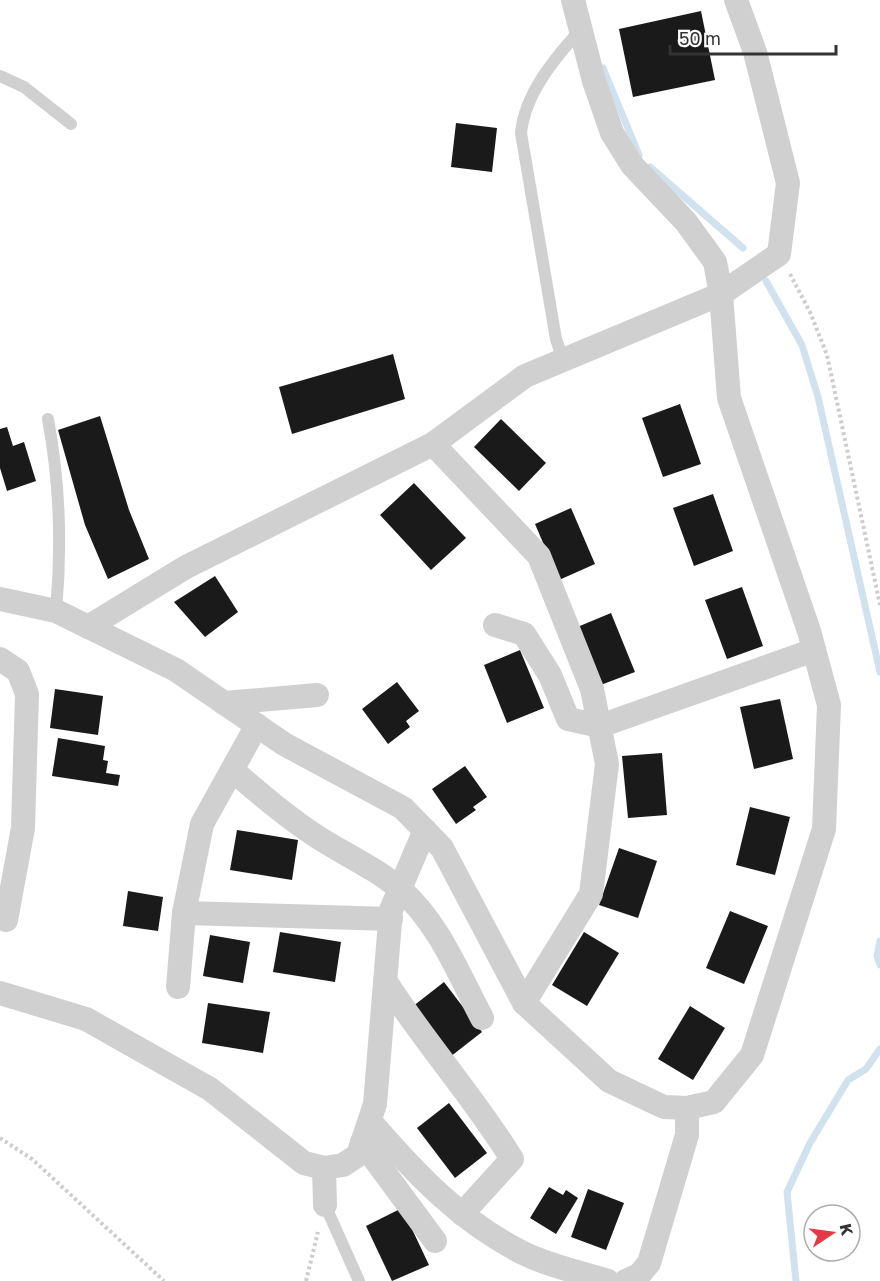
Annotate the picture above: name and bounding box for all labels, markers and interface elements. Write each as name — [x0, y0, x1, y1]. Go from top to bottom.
scale bar — [670, 18, 836, 56]
text: 50 m — [679, 27, 721, 49]
north arrow — [802, 1203, 862, 1263]
text: K — [836, 1222, 858, 1238]

